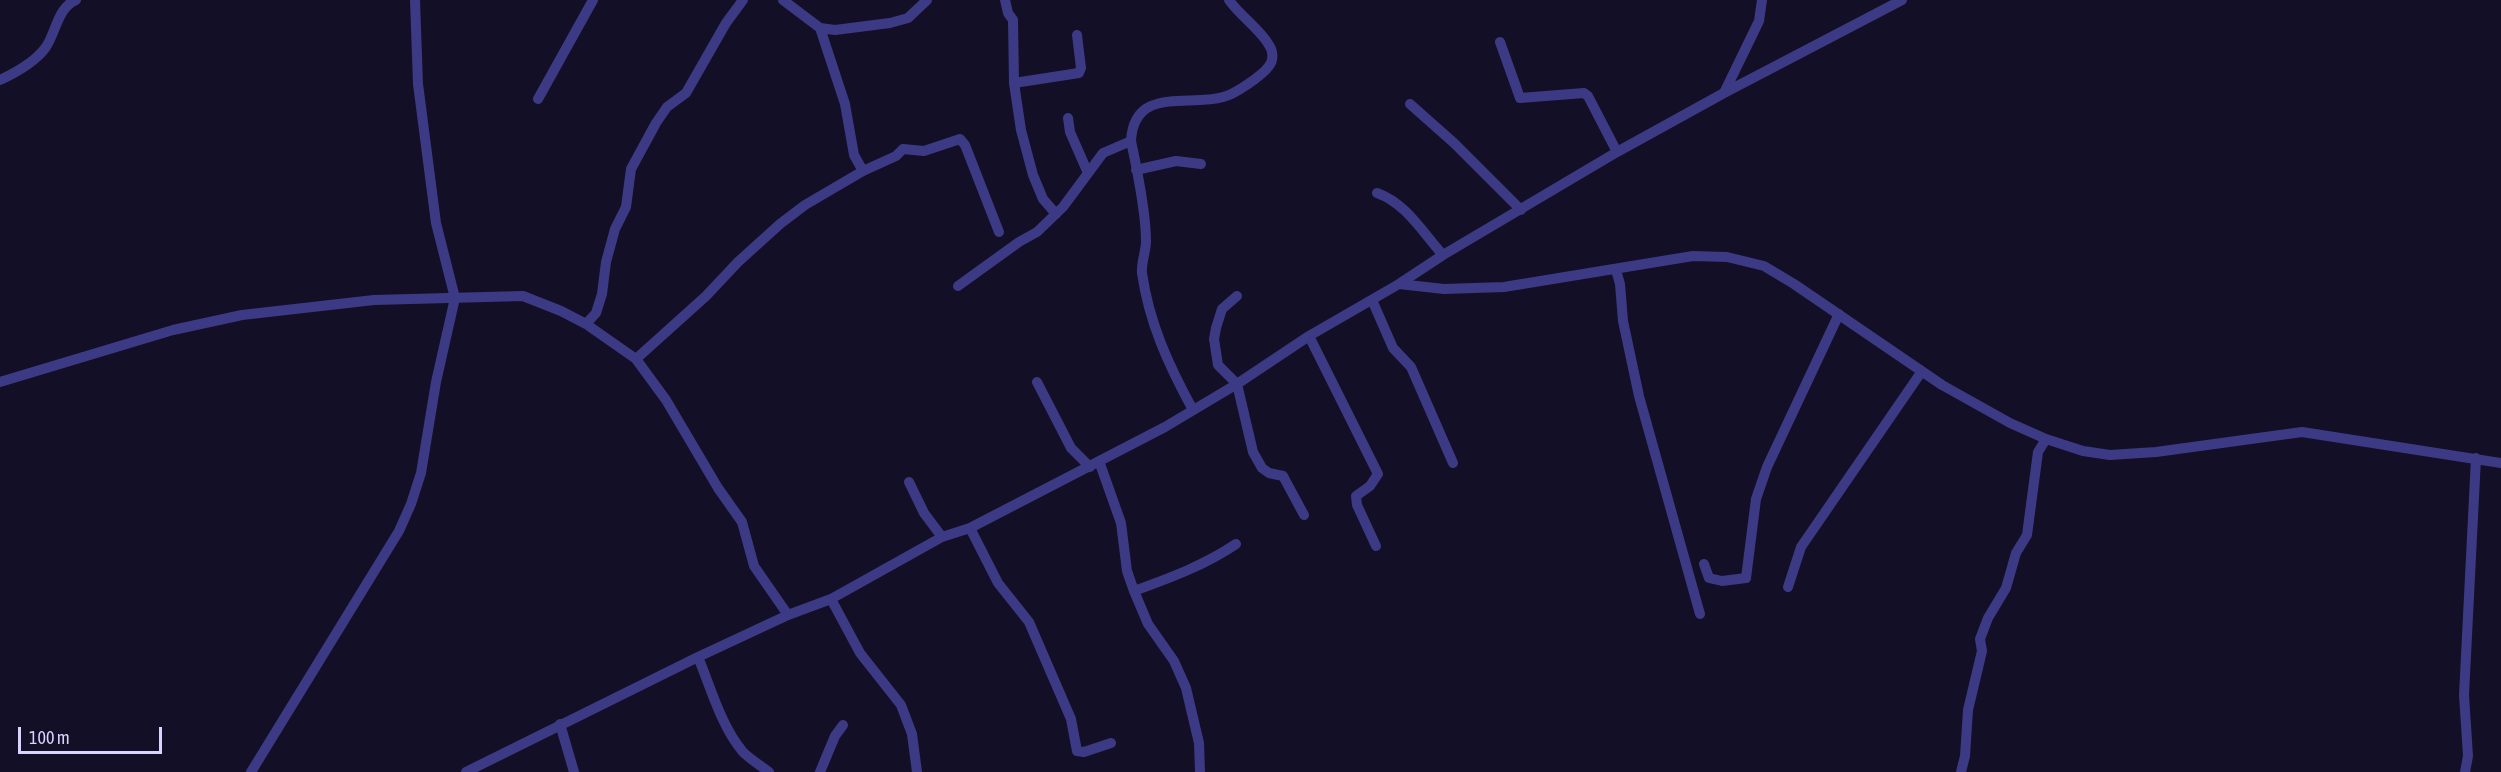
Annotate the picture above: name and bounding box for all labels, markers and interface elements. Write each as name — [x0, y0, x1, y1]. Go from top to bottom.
scale bar — [21, 715, 165, 753]
text: 100 m — [29, 727, 70, 748]

